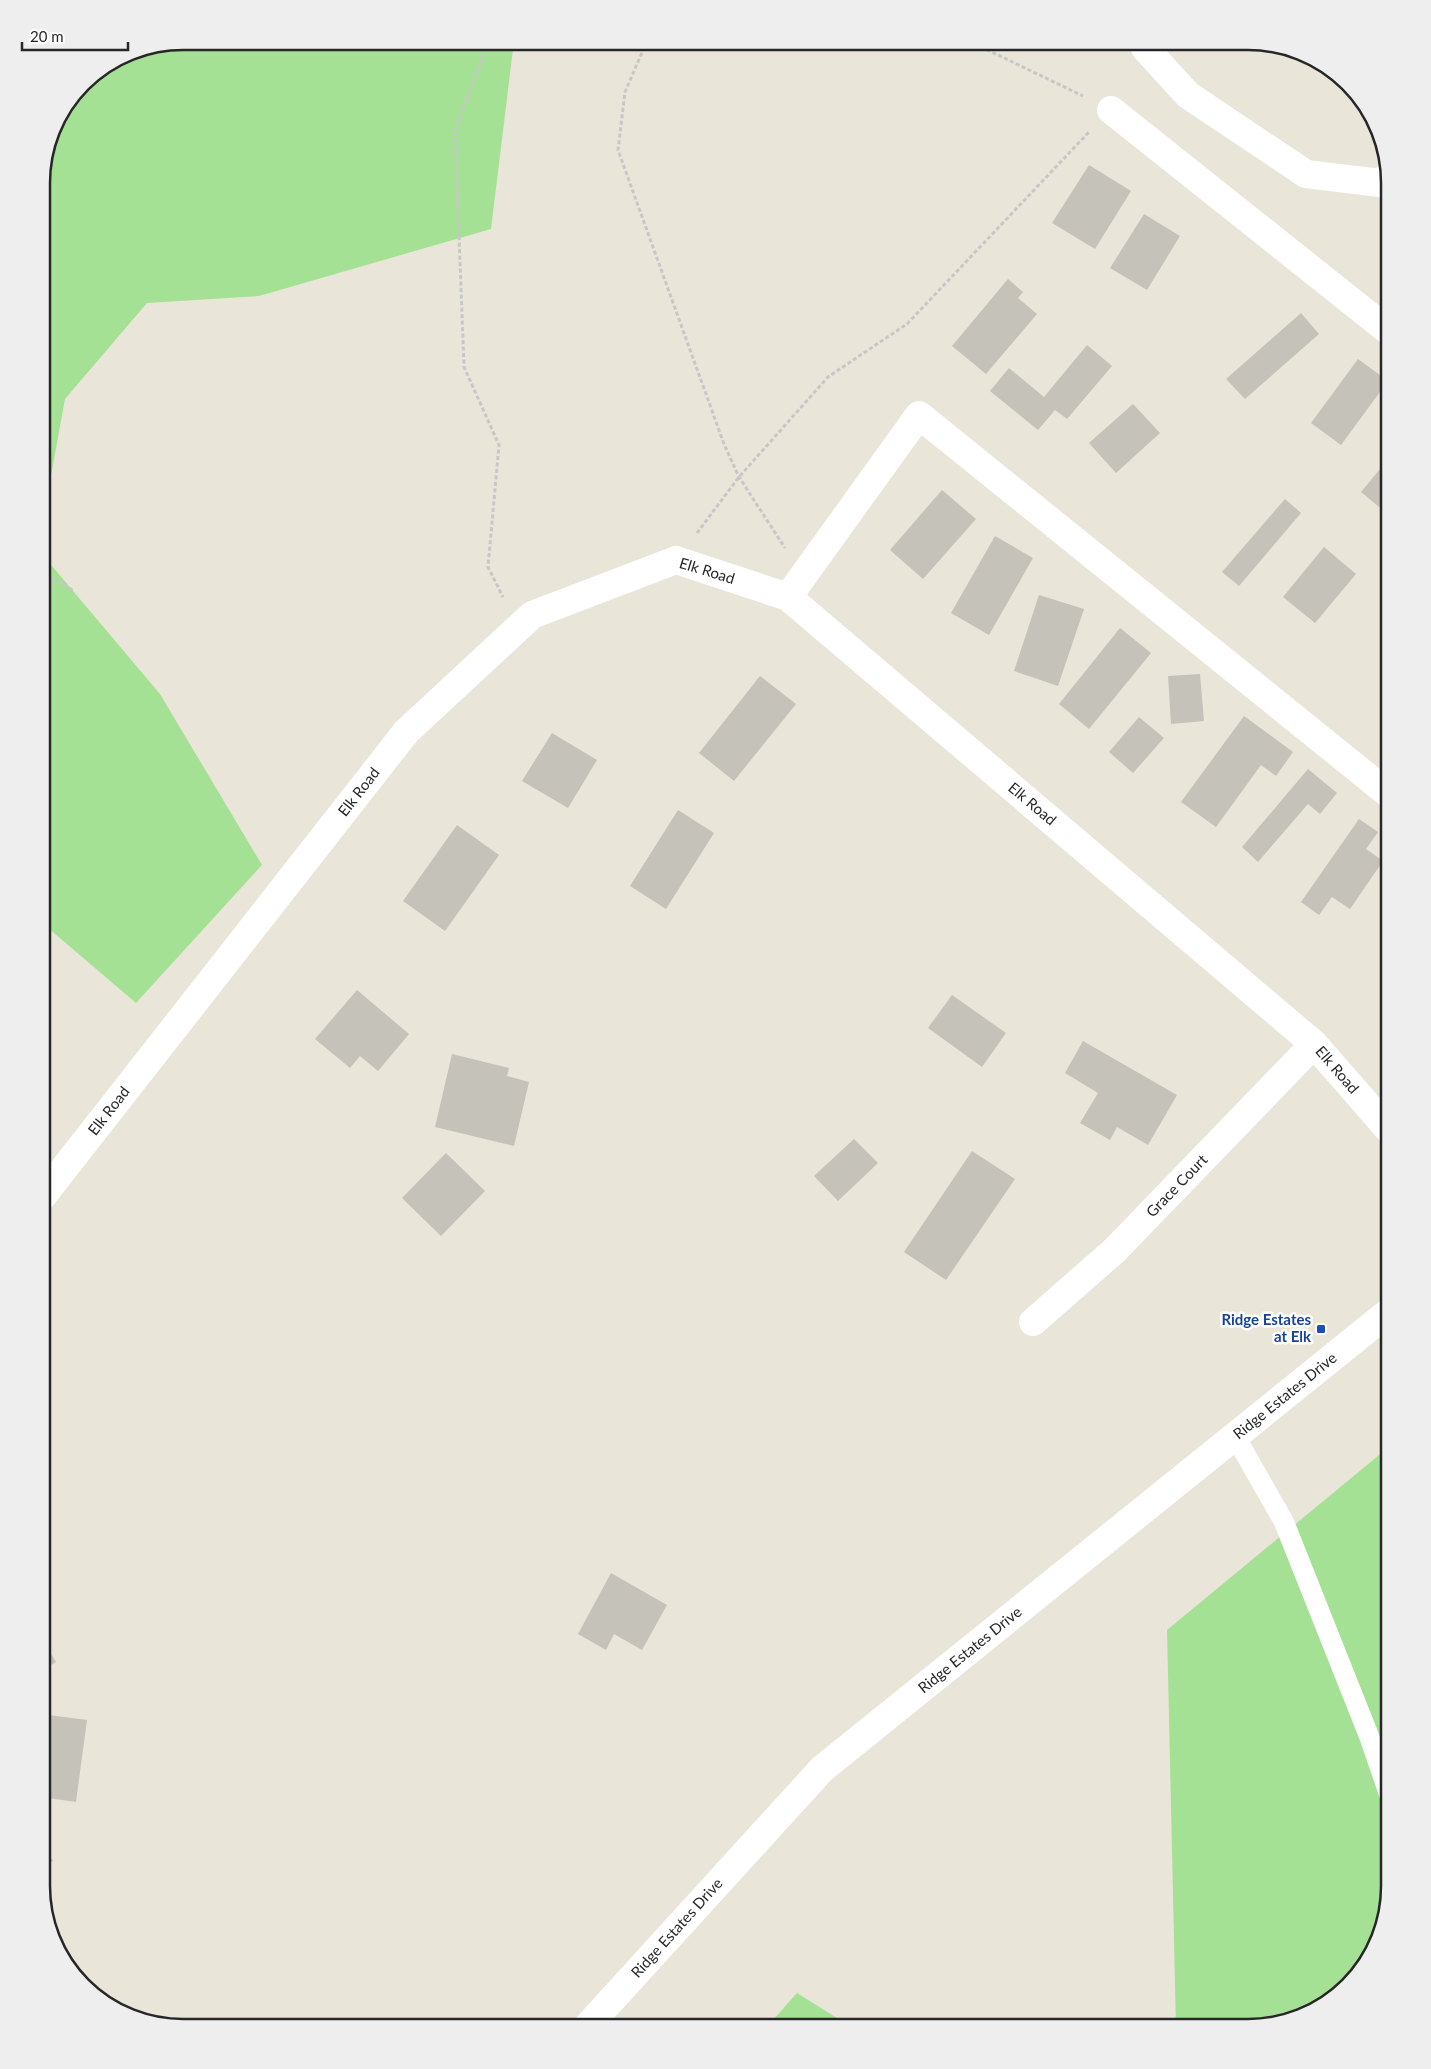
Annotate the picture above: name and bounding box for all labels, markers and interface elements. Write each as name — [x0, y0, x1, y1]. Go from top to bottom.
scale bar — [22, 20, 129, 52]
text: 20 m — [30, 27, 64, 45]
street label: Elk Road — [677, 553, 737, 587]
street label: Elk Road — [334, 763, 383, 819]
street label: Elk Road — [1005, 778, 1060, 828]
street label: Elk Road — [1312, 1042, 1363, 1097]
street label: Elk Road — [84, 1082, 133, 1138]
street label: Grace Court — [1142, 1150, 1211, 1220]
place label: Ridge Estates at Elk — [1221, 1310, 1312, 1345]
marker: Ridge Estates at Elk — [1315, 1323, 1327, 1335]
street label: Ridge Estates Drive — [1229, 1348, 1340, 1442]
street label: Ridge Estates Drive — [914, 1602, 1025, 1696]
street label: Ridge Estates Drive — [627, 1874, 726, 1981]

